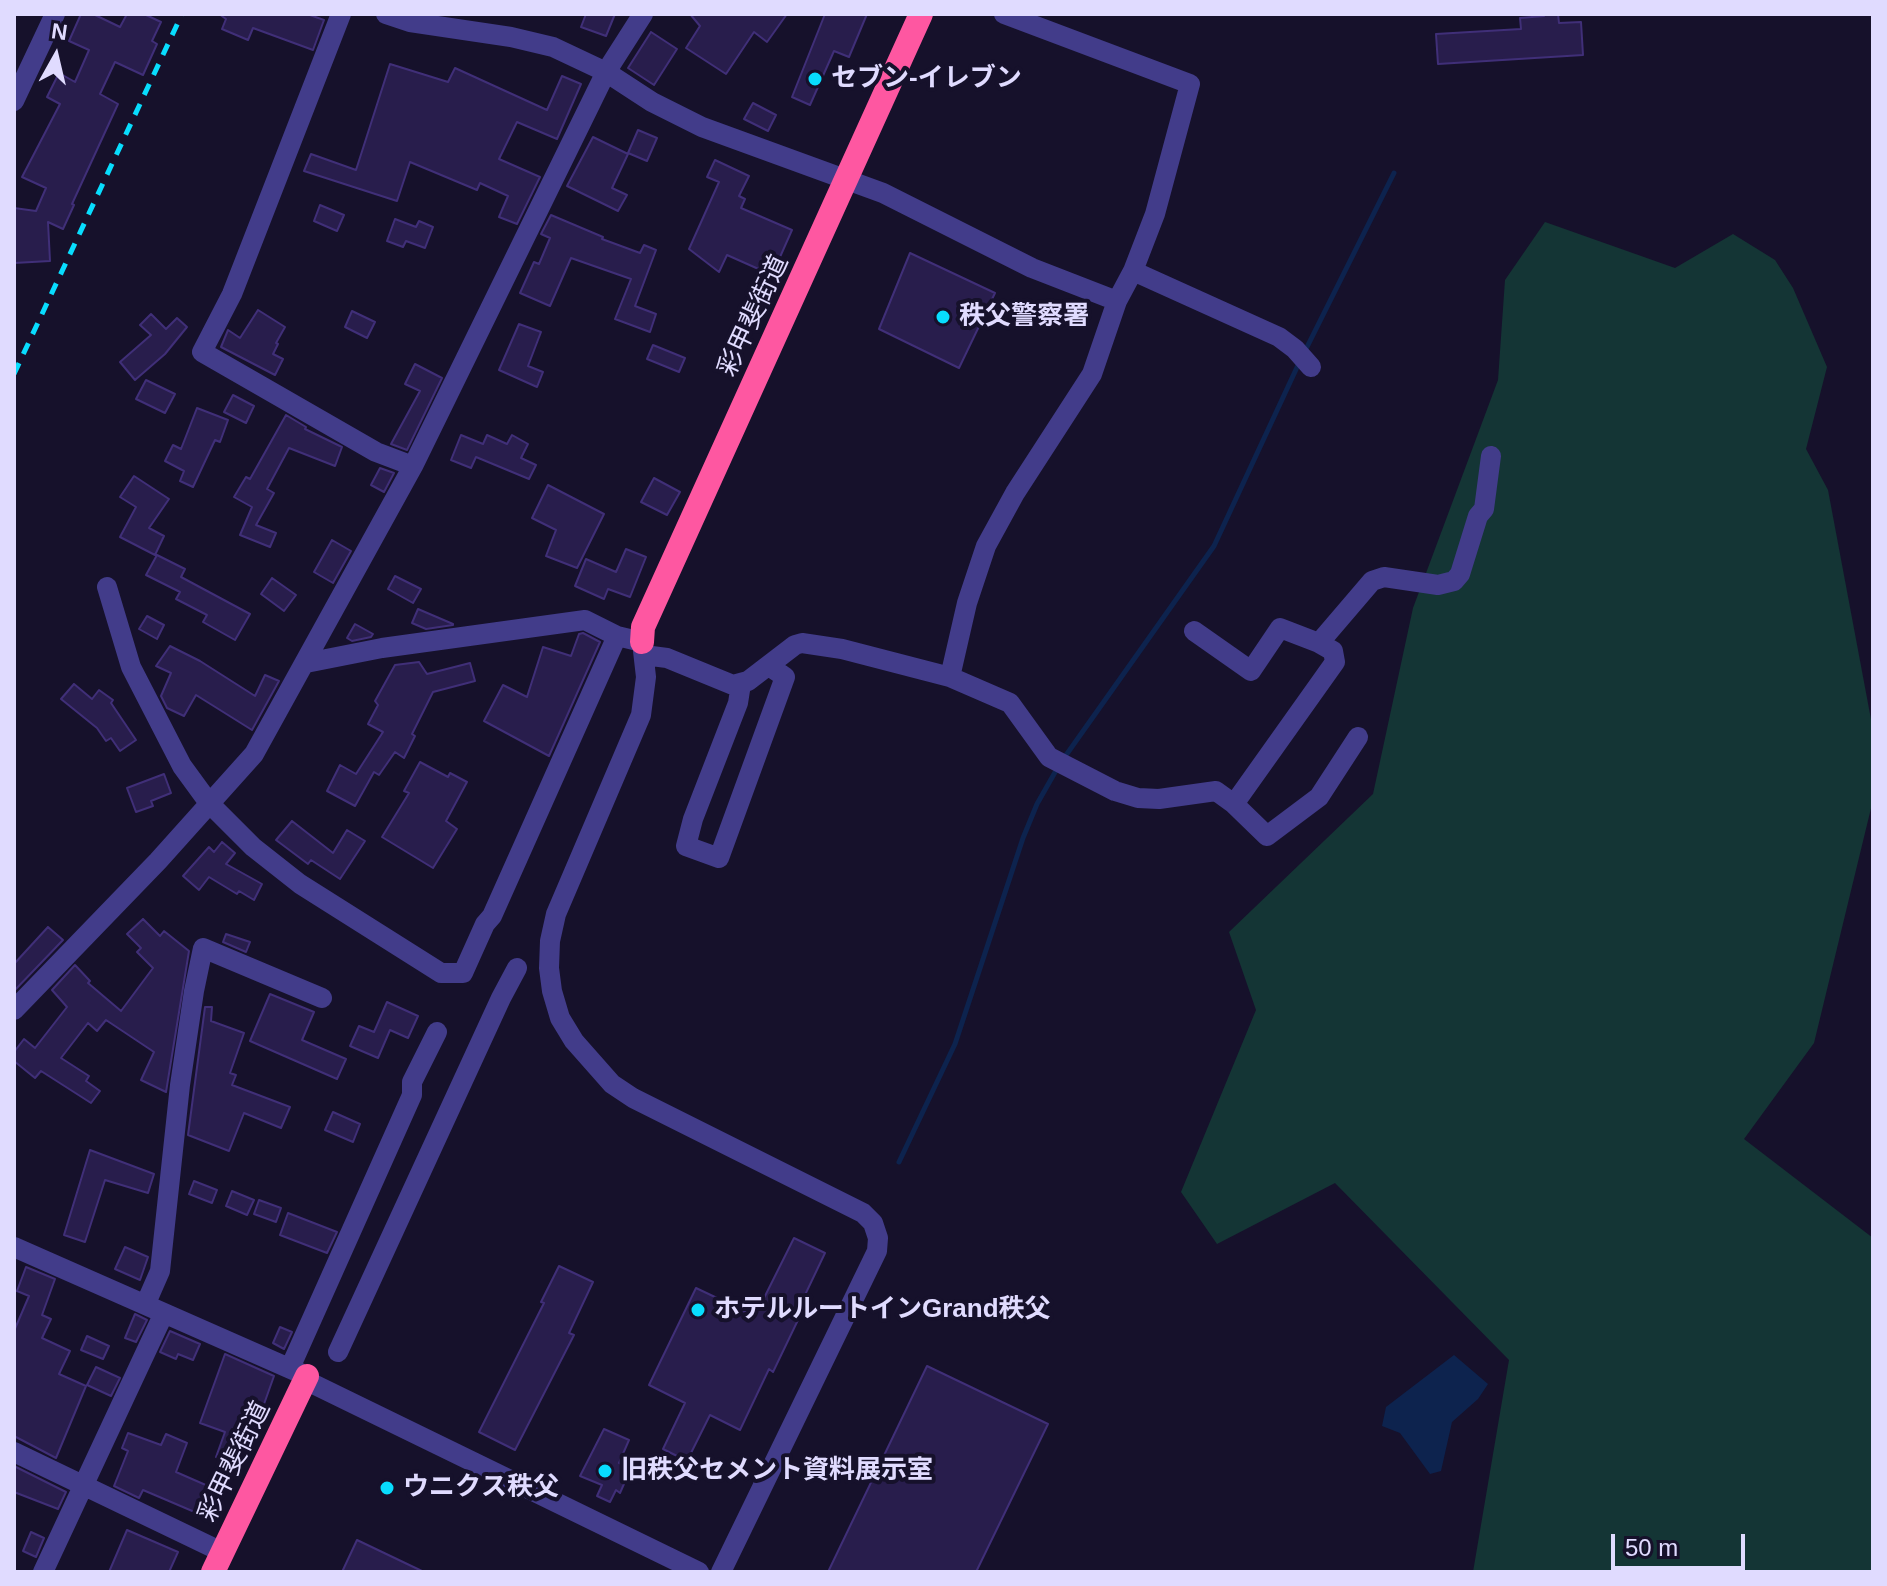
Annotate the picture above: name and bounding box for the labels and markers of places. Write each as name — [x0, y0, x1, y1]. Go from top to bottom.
place label: セブン-イレブン — [831, 63, 1022, 95]
marker: セブン-イレブン — [806, 70, 824, 88]
place label: 秩父警察署 — [959, 301, 1089, 333]
marker: 秩父警察署 — [934, 308, 952, 326]
place label: ホテルルートインGrand秩父 — [714, 1294, 1051, 1326]
marker: ホテルルートインGrand秩父 — [689, 1301, 707, 1319]
place label: 旧秩父セメント資料展示室 — [621, 1455, 933, 1487]
marker: 旧秩父セメント資料展示室 — [596, 1462, 614, 1480]
place label: ウニクス秩父 — [403, 1472, 559, 1504]
marker: ウニクス秩父 — [378, 1479, 396, 1497]

